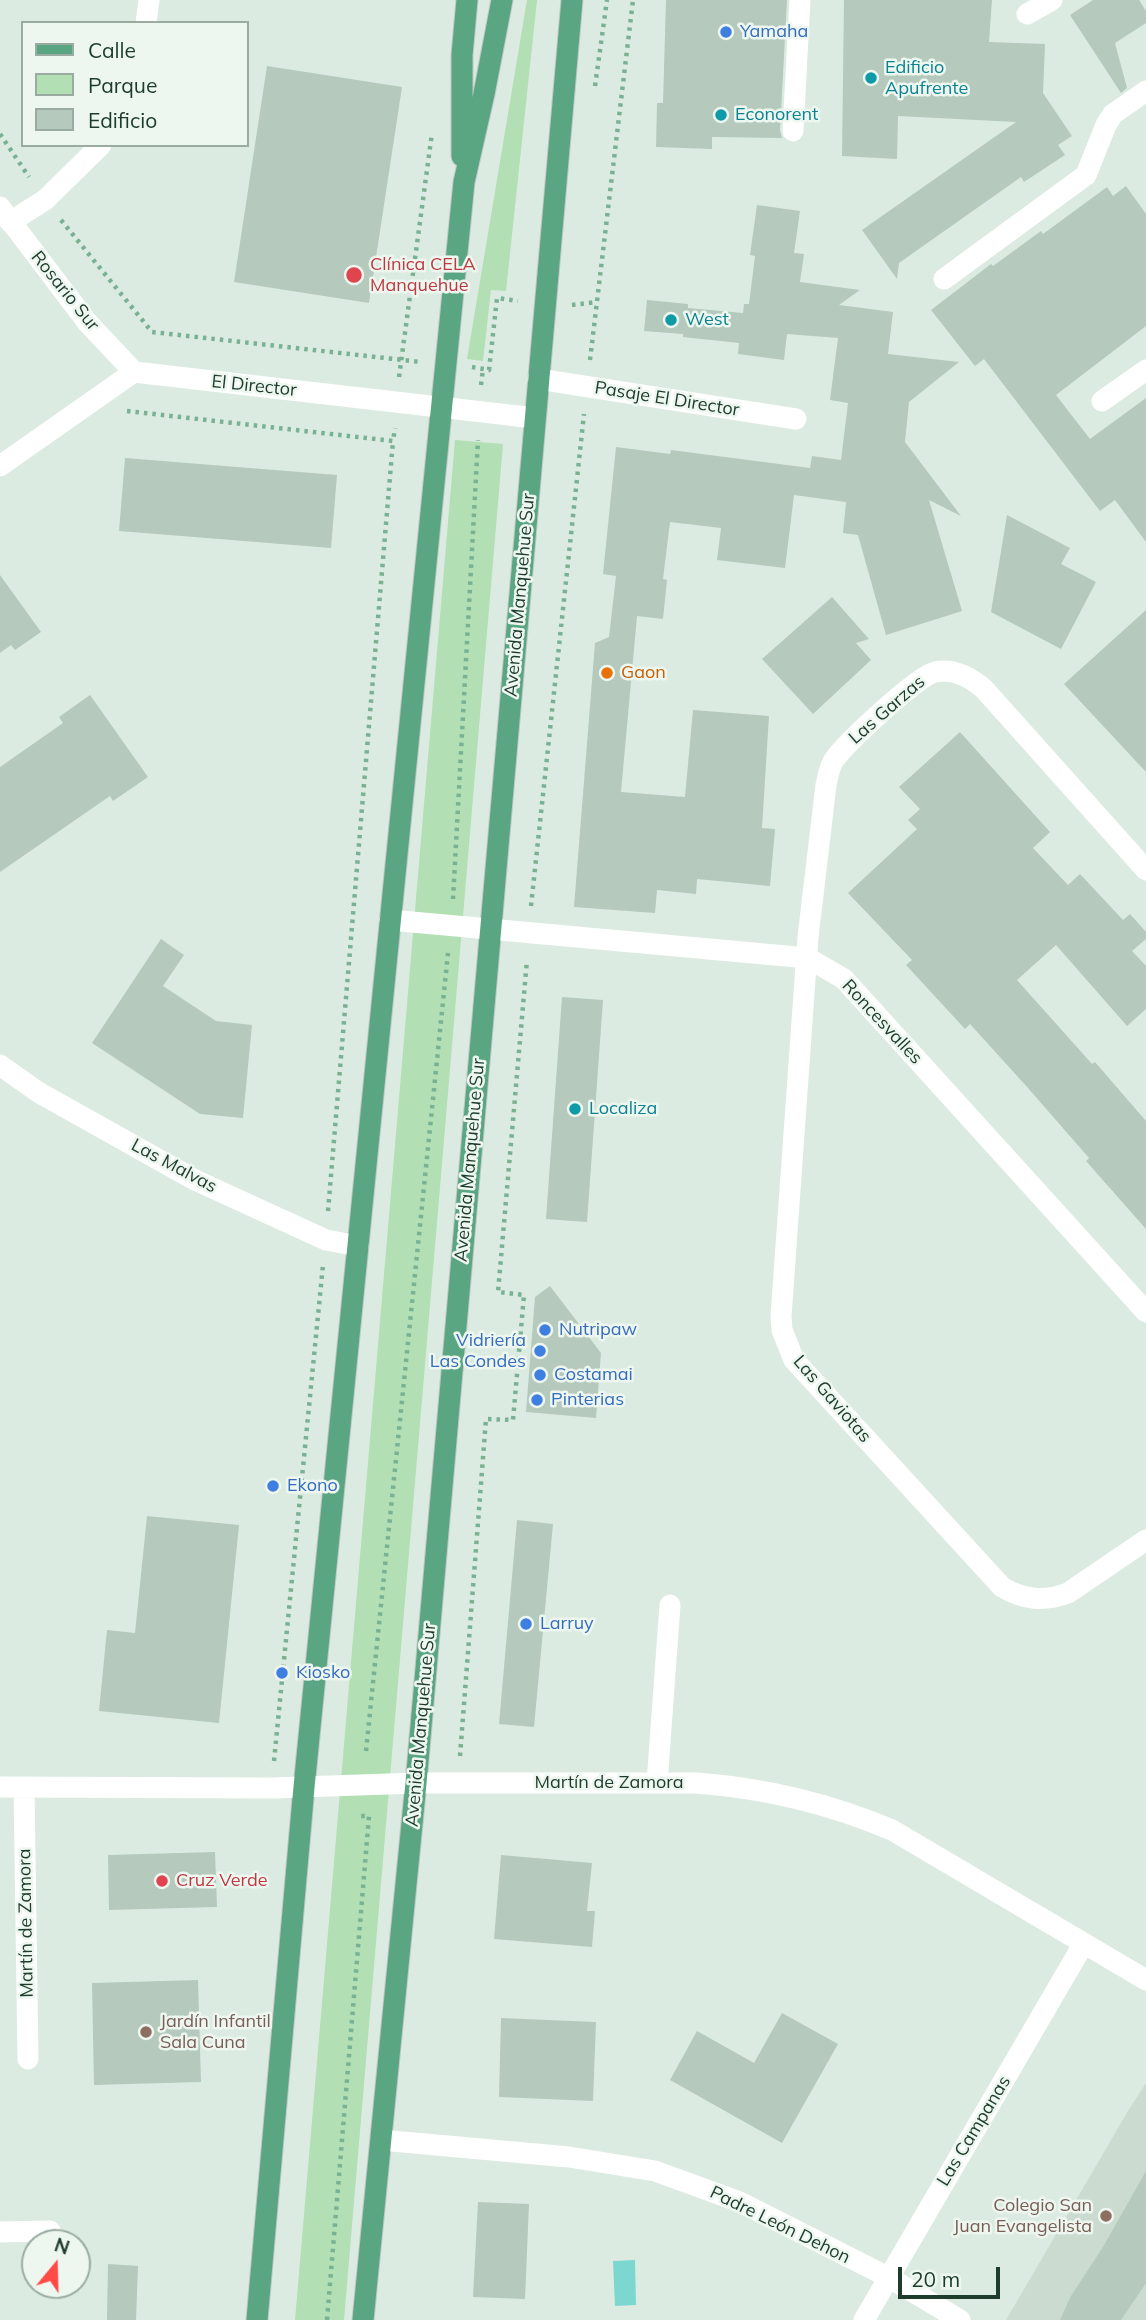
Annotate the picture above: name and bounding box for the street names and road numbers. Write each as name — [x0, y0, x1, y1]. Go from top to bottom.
street label: Rosario Sur — [26, 247, 104, 335]
street label: El Director — [210, 371, 298, 401]
street label: Pasaje El Director — [593, 377, 741, 421]
street label: Avenida Manquehue Sur — [500, 492, 540, 698]
street label: Las Garzas — [845, 671, 929, 749]
street label: Roncesvalles — [837, 975, 927, 1069]
street label: Avenida Manquehue Sur — [450, 1057, 490, 1263]
street label: Las Malvas — [127, 1134, 221, 1198]
street label: Las Gaviotas — [788, 1351, 876, 1447]
street label: Avenida Manquehue Sur — [401, 1622, 441, 1828]
street label: Martín de Zamora — [534, 1772, 684, 1794]
street label: Martín de Zamora — [14, 1848, 38, 1998]
street label: Las Campanas — [933, 2072, 1015, 2190]
street label: Padre León Dehon — [706, 2182, 854, 2268]

